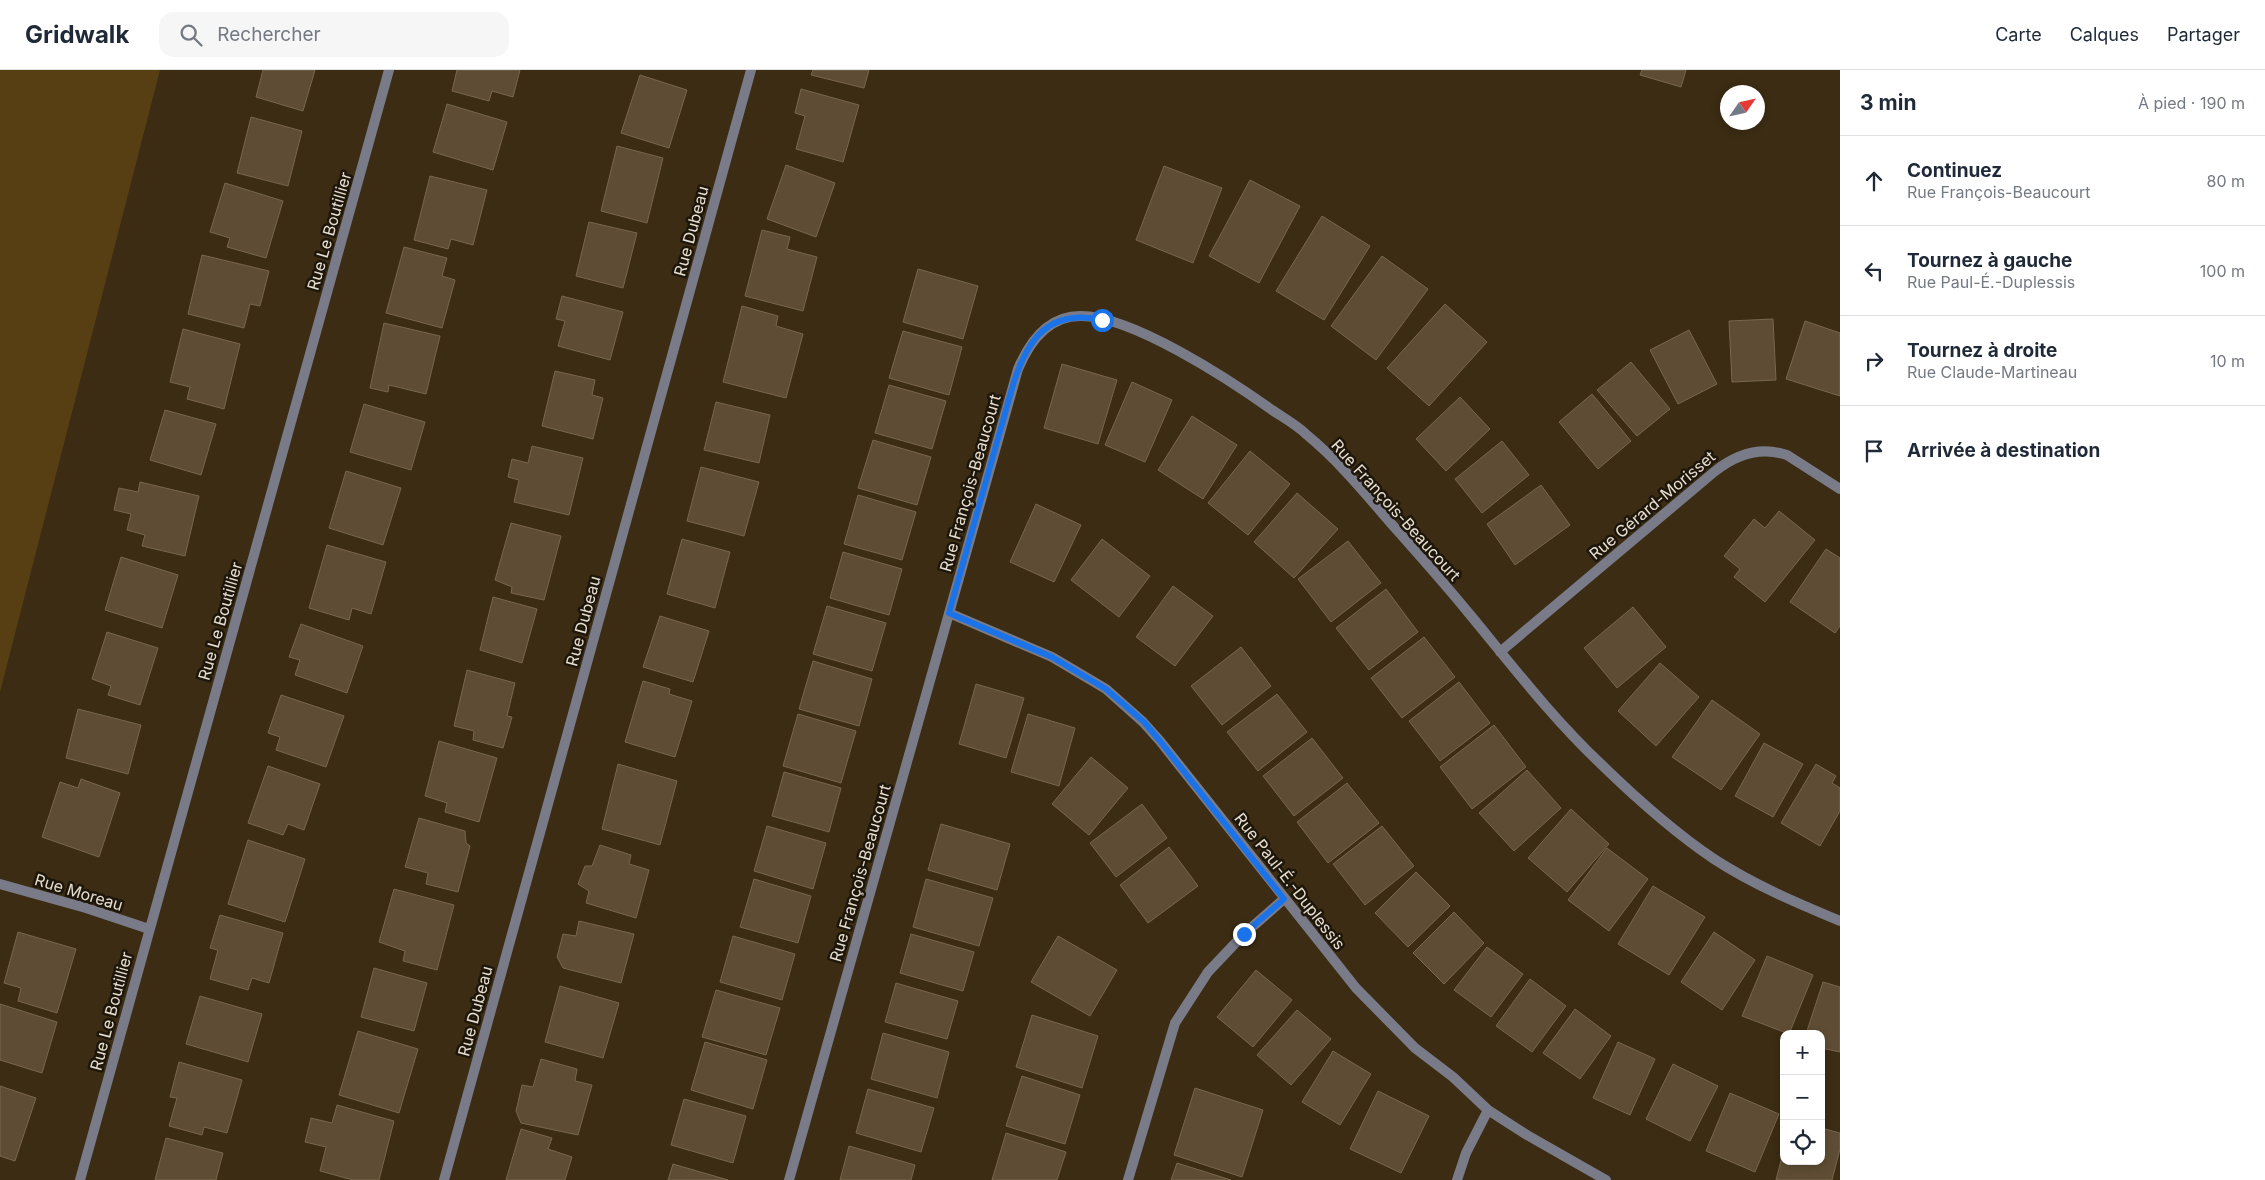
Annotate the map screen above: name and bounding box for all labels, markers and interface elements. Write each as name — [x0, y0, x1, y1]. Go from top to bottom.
search box — [159, 12, 509, 57]
text: Gridwalk — [25, 20, 129, 49]
icon: search — [177, 21, 205, 49]
text: Rechercher — [217, 23, 321, 46]
text: Carte — [1995, 24, 2042, 45]
text: Calques — [2070, 24, 2139, 45]
text: Partager — [2167, 24, 2240, 45]
north arrow — [1720, 85, 1765, 130]
text: 3 min — [1860, 90, 1916, 115]
text: À pied · 190 m — [2138, 93, 2245, 113]
text: Continuez — [1907, 159, 2002, 182]
icon: ahead — [1860, 167, 1888, 195]
street label: Rue Le Boutillier — [303, 170, 355, 292]
text: 80 m — [2206, 171, 2245, 191]
text: Rue François-Beaucourt — [1907, 182, 2091, 202]
street label: Rue Dubeau — [669, 184, 713, 278]
text: Tournez à gauche — [1907, 249, 2072, 272]
icon: left — [1860, 257, 1888, 285]
text: 100 m — [2200, 261, 2245, 281]
text: Rue Paul-É.-Duplessis — [1907, 272, 2075, 292]
route start — [1091, 309, 1114, 332]
text: Tournez à droite — [1907, 339, 2057, 362]
icon: right — [1860, 347, 1888, 375]
text: 10 m — [2210, 351, 2245, 371]
text: Rue Claude-Martineau — [1907, 362, 2077, 382]
street label: Rue François-Beaucourt — [935, 392, 1005, 574]
street label: Rue François-Beaucourt — [1327, 435, 1465, 585]
icon: arrive — [1860, 437, 1888, 465]
text: Arrivée à destination — [1907, 439, 2100, 462]
street label: Rue Gérard-Morisset — [1585, 446, 1719, 564]
street label: Rue Le Boutillier — [194, 560, 246, 682]
street label: Rue Dubeau — [561, 574, 605, 668]
street label: Rue François-Beaucourt — [825, 782, 895, 964]
street label: Rue Paul-É.-Duplessis — [1230, 809, 1350, 953]
street label: Rue Moreau — [32, 869, 126, 915]
route end — [1233, 923, 1256, 946]
street label: Rue Le Boutillier — [86, 949, 136, 1073]
street label: Rue Dubeau — [453, 964, 497, 1058]
map controls — [1780, 1030, 1825, 1165]
button: + — [1780, 1030, 1825, 1075]
button: − — [1780, 1075, 1825, 1120]
button: locate — [1780, 1120, 1825, 1165]

